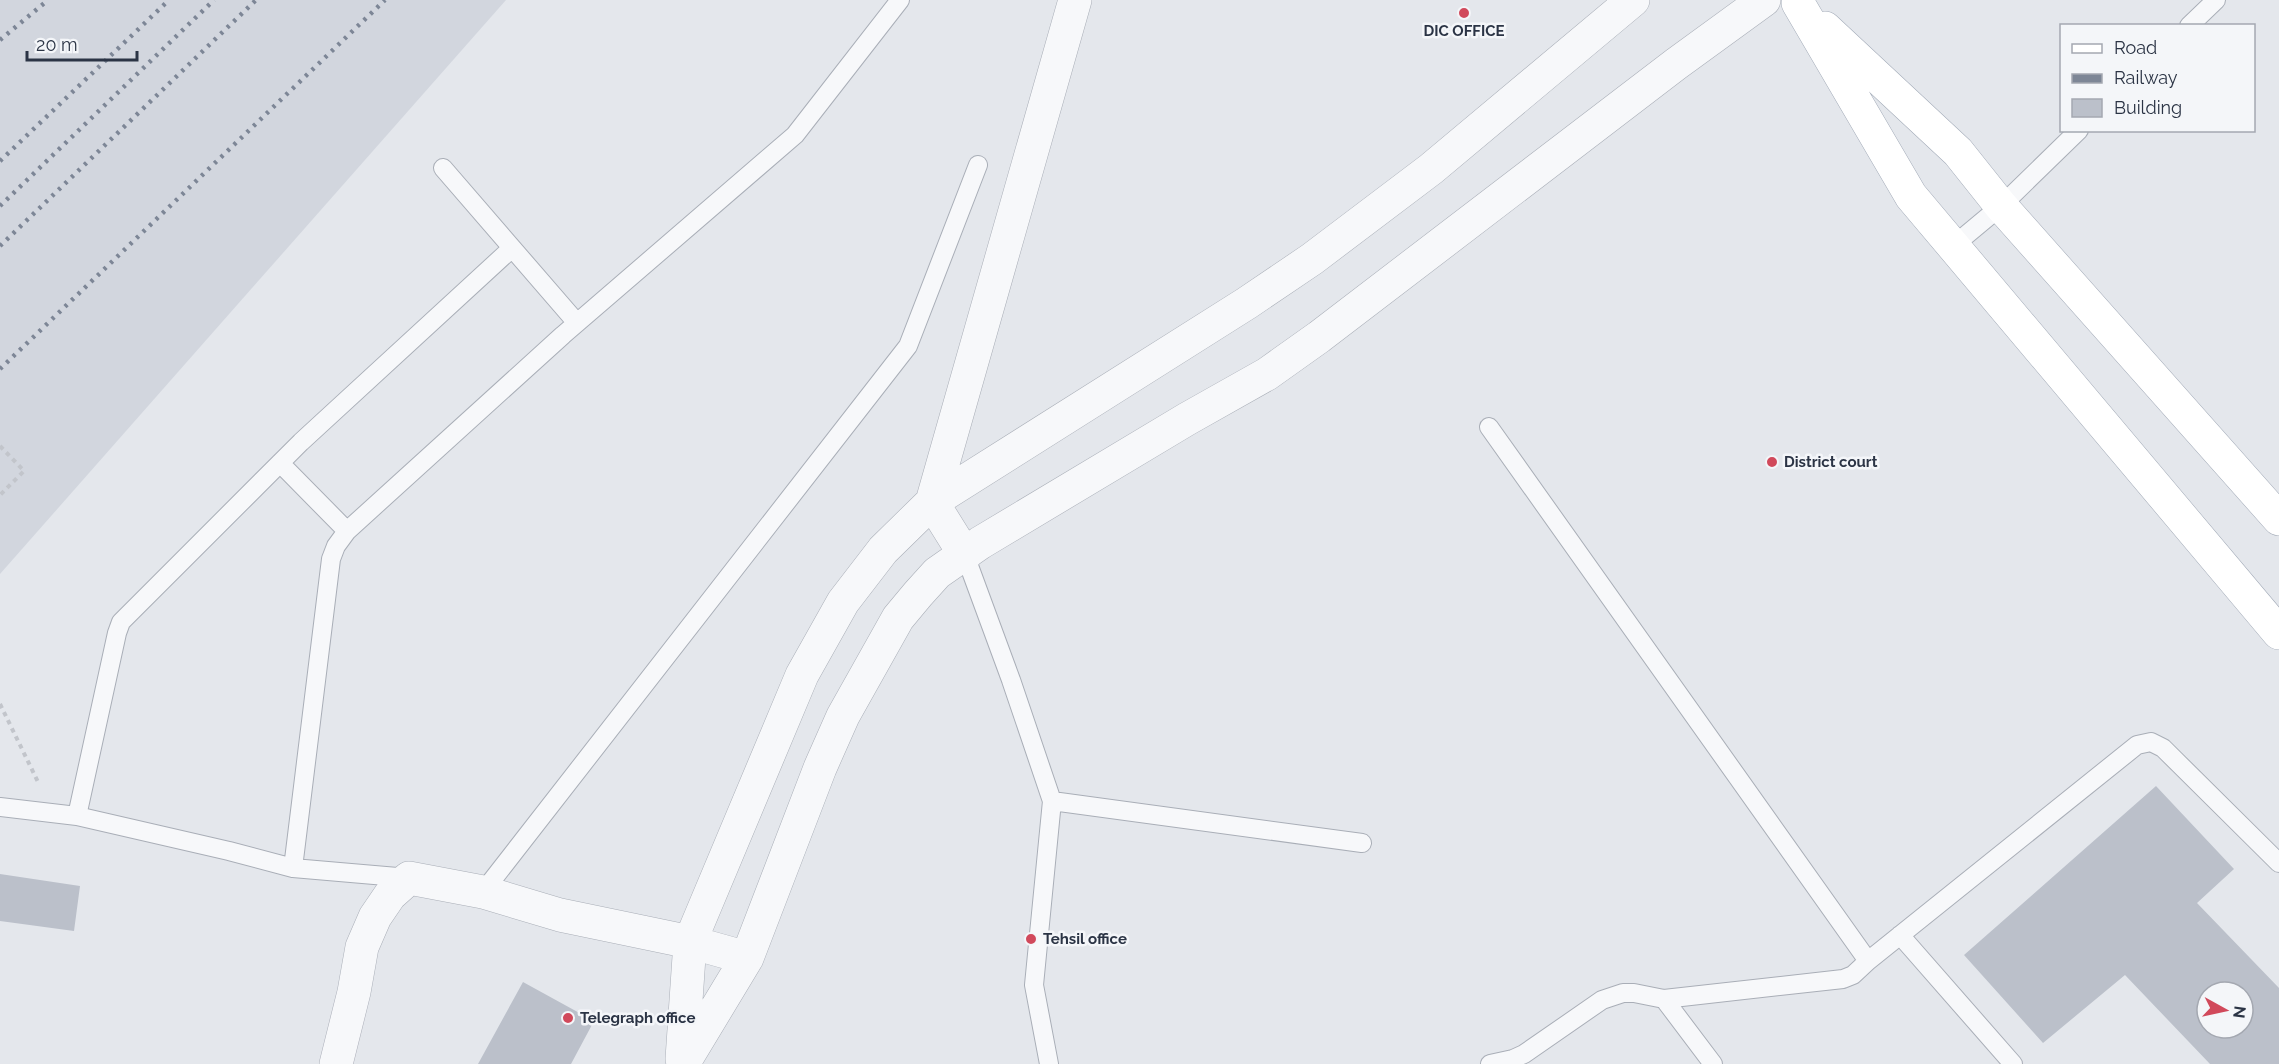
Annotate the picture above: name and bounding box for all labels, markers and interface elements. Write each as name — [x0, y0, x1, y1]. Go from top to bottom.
marker: DIC OFFICE — [1457, 6, 1471, 20]
place label: DIC OFFICE — [1423, 22, 1505, 40]
scale bar — [27, 24, 136, 62]
legend — [2060, 24, 2255, 132]
text: 20 m — [36, 34, 78, 55]
text: Road — [2114, 37, 2157, 58]
text: Railway — [2114, 67, 2178, 88]
text: Building — [2114, 97, 2182, 118]
place label: District court — [1784, 453, 1878, 471]
marker: District court — [1765, 455, 1779, 469]
place label: Tehsil office — [1043, 930, 1127, 948]
marker: Tehsil office — [1024, 932, 1038, 946]
north arrow — [2195, 980, 2255, 1040]
text: N — [2229, 1005, 2250, 1019]
place label: Telegraph office — [580, 1009, 695, 1027]
marker: Telegraph office — [561, 1011, 575, 1025]

